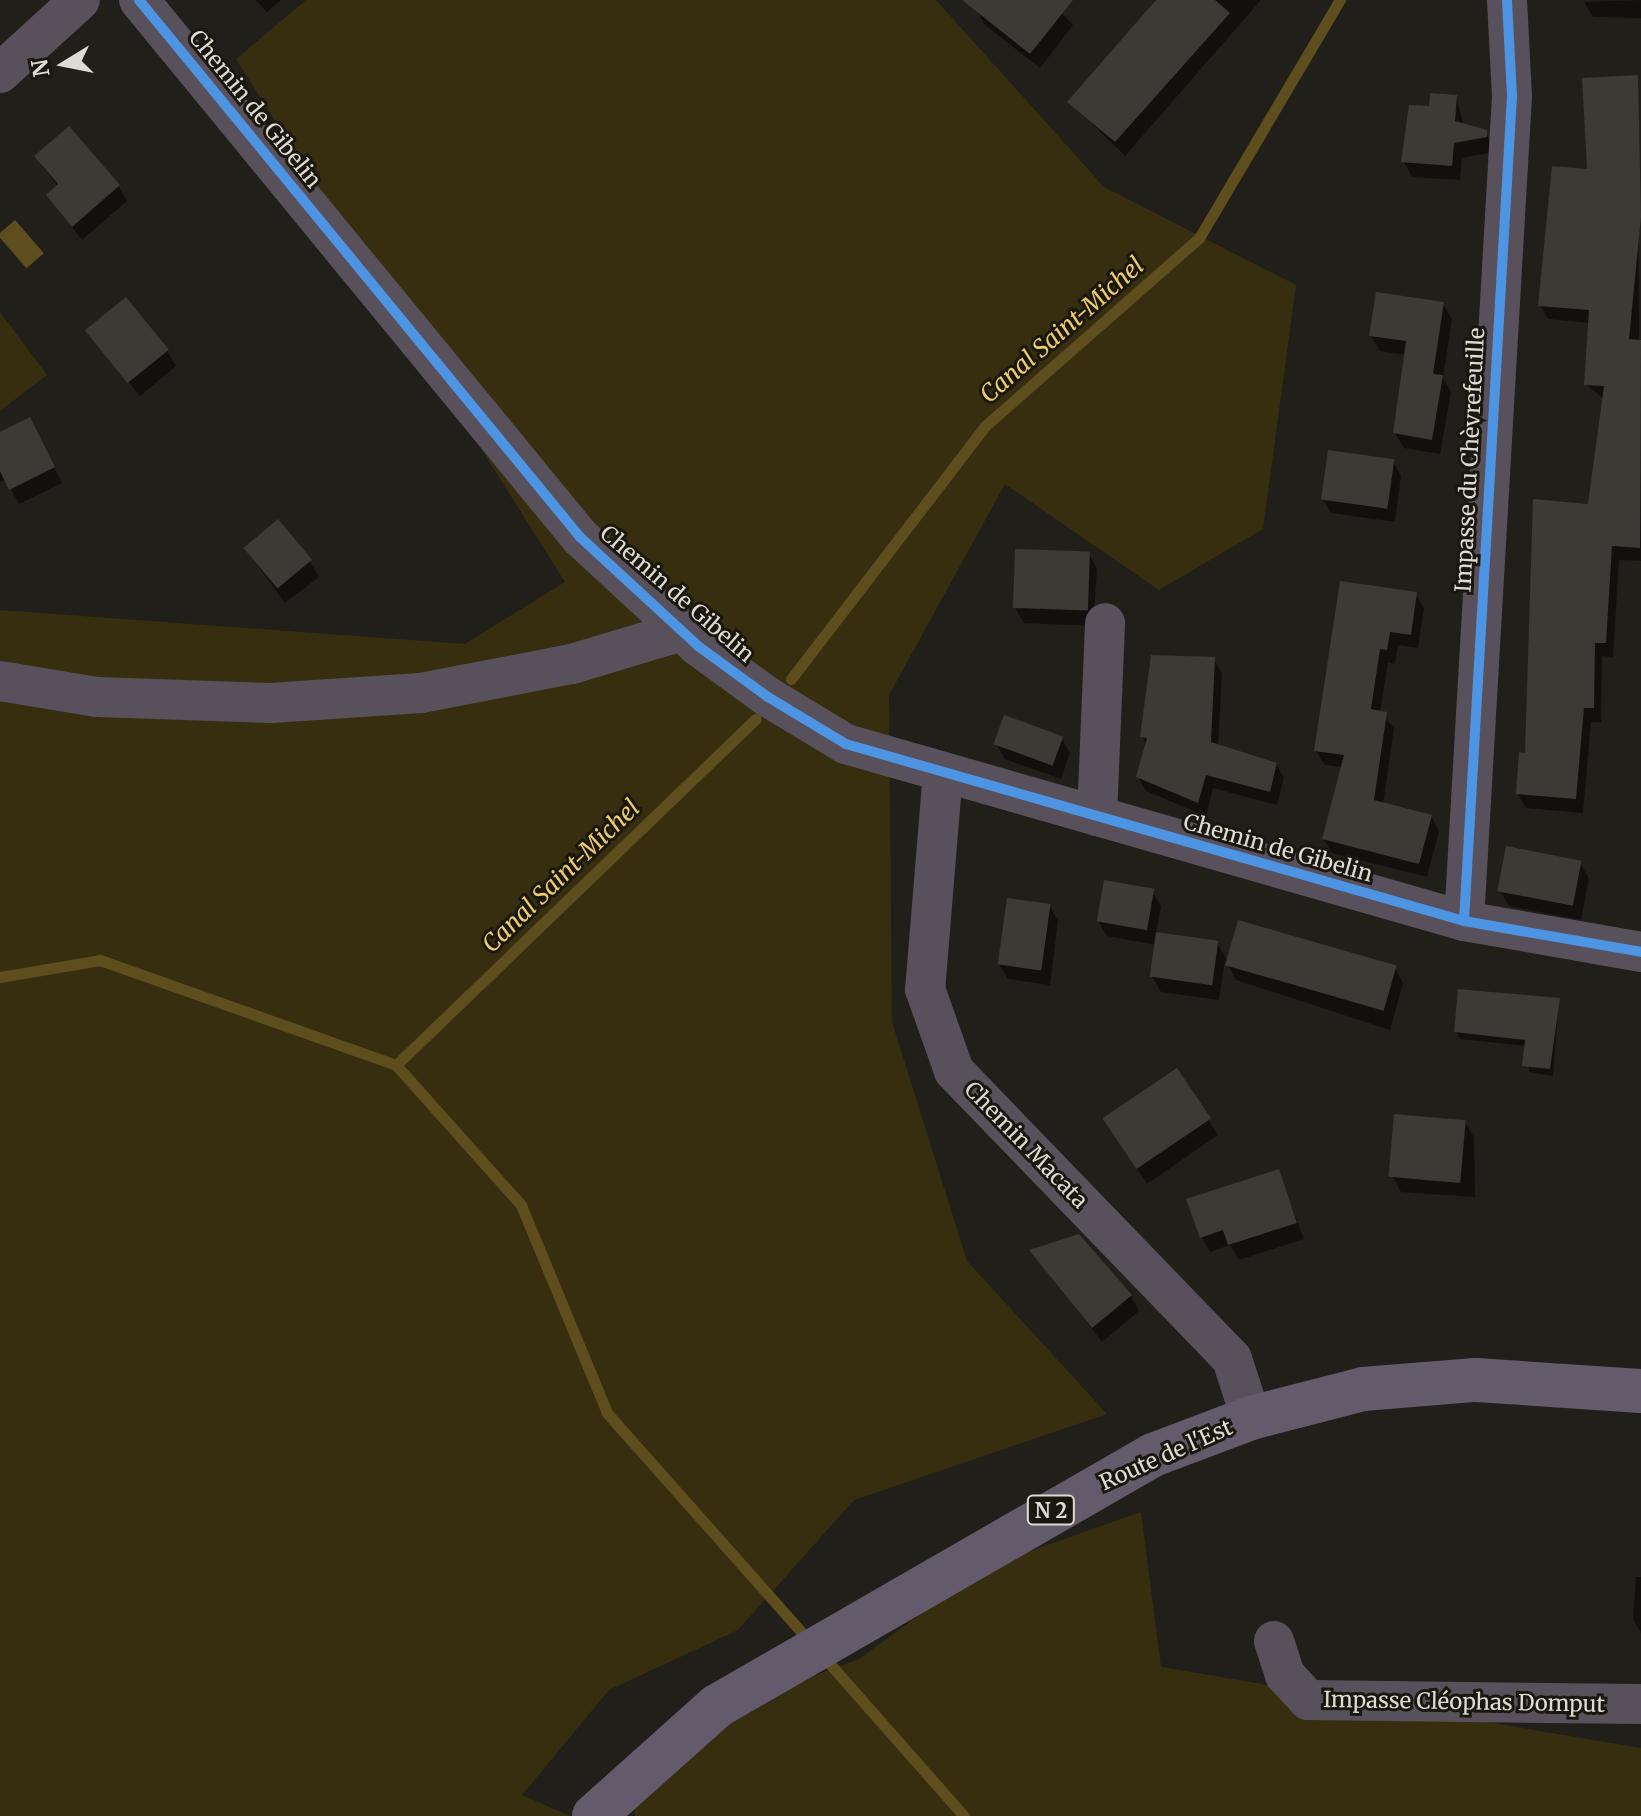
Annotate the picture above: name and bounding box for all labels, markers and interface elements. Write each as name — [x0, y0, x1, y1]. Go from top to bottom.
north arrow — [24, 24, 104, 104]
street label: Chemin de Gibelin — [183, 25, 327, 193]
text: N — [25, 57, 56, 79]
water label: Canal Saint-Michel — [974, 251, 1150, 409]
street label: Impasse du Chèvrefeuille — [1450, 327, 1490, 593]
street label: Chemin de Gibelin — [595, 520, 759, 668]
water label: Canal Saint-Michel — [476, 794, 646, 958]
street label: Chemin de Gibelin — [1180, 808, 1376, 888]
street label: Chemin Macata — [959, 1076, 1093, 1214]
street label: Route de l'Est — [1096, 1414, 1236, 1496]
road number: N 2 — [1025, 1494, 1077, 1526]
street label: Impasse Cléophas Domput — [1323, 1686, 1605, 1718]

